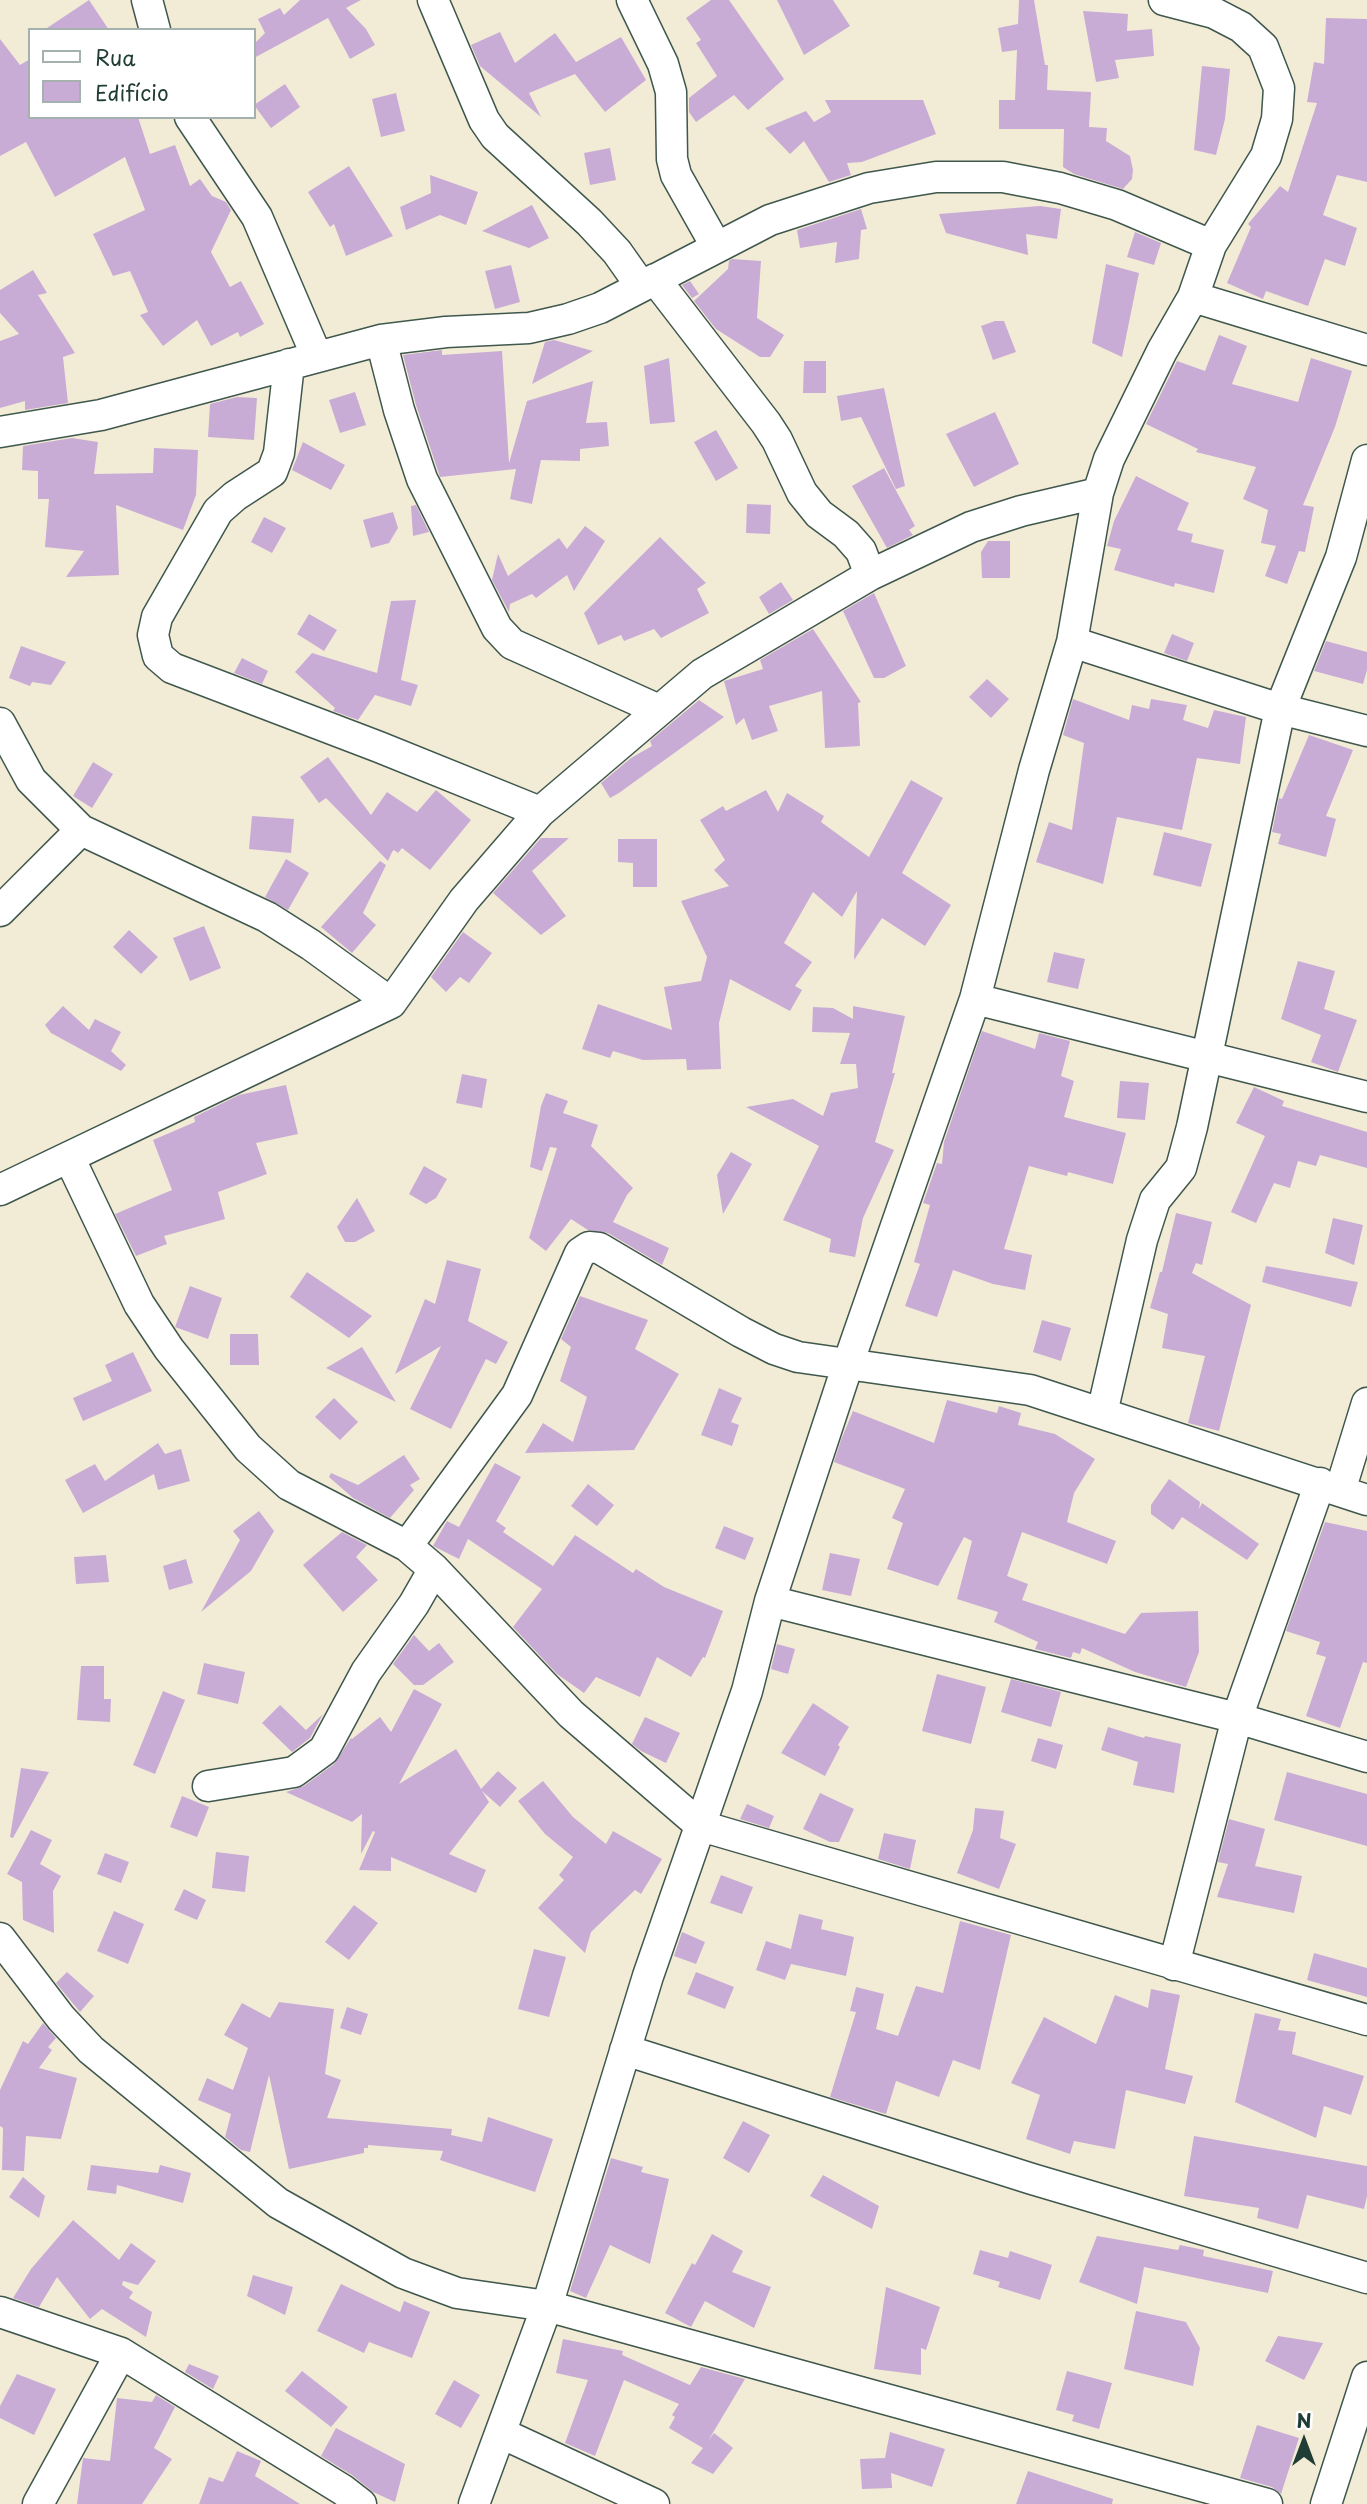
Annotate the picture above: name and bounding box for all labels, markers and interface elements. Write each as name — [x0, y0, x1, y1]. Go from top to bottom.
legend — [28, 28, 256, 119]
text: Rua — [95, 41, 135, 73]
text: Edifício — [95, 76, 169, 108]
north arrow — [1269, 2406, 1339, 2476]
text: N — [1296, 2406, 1312, 2434]

